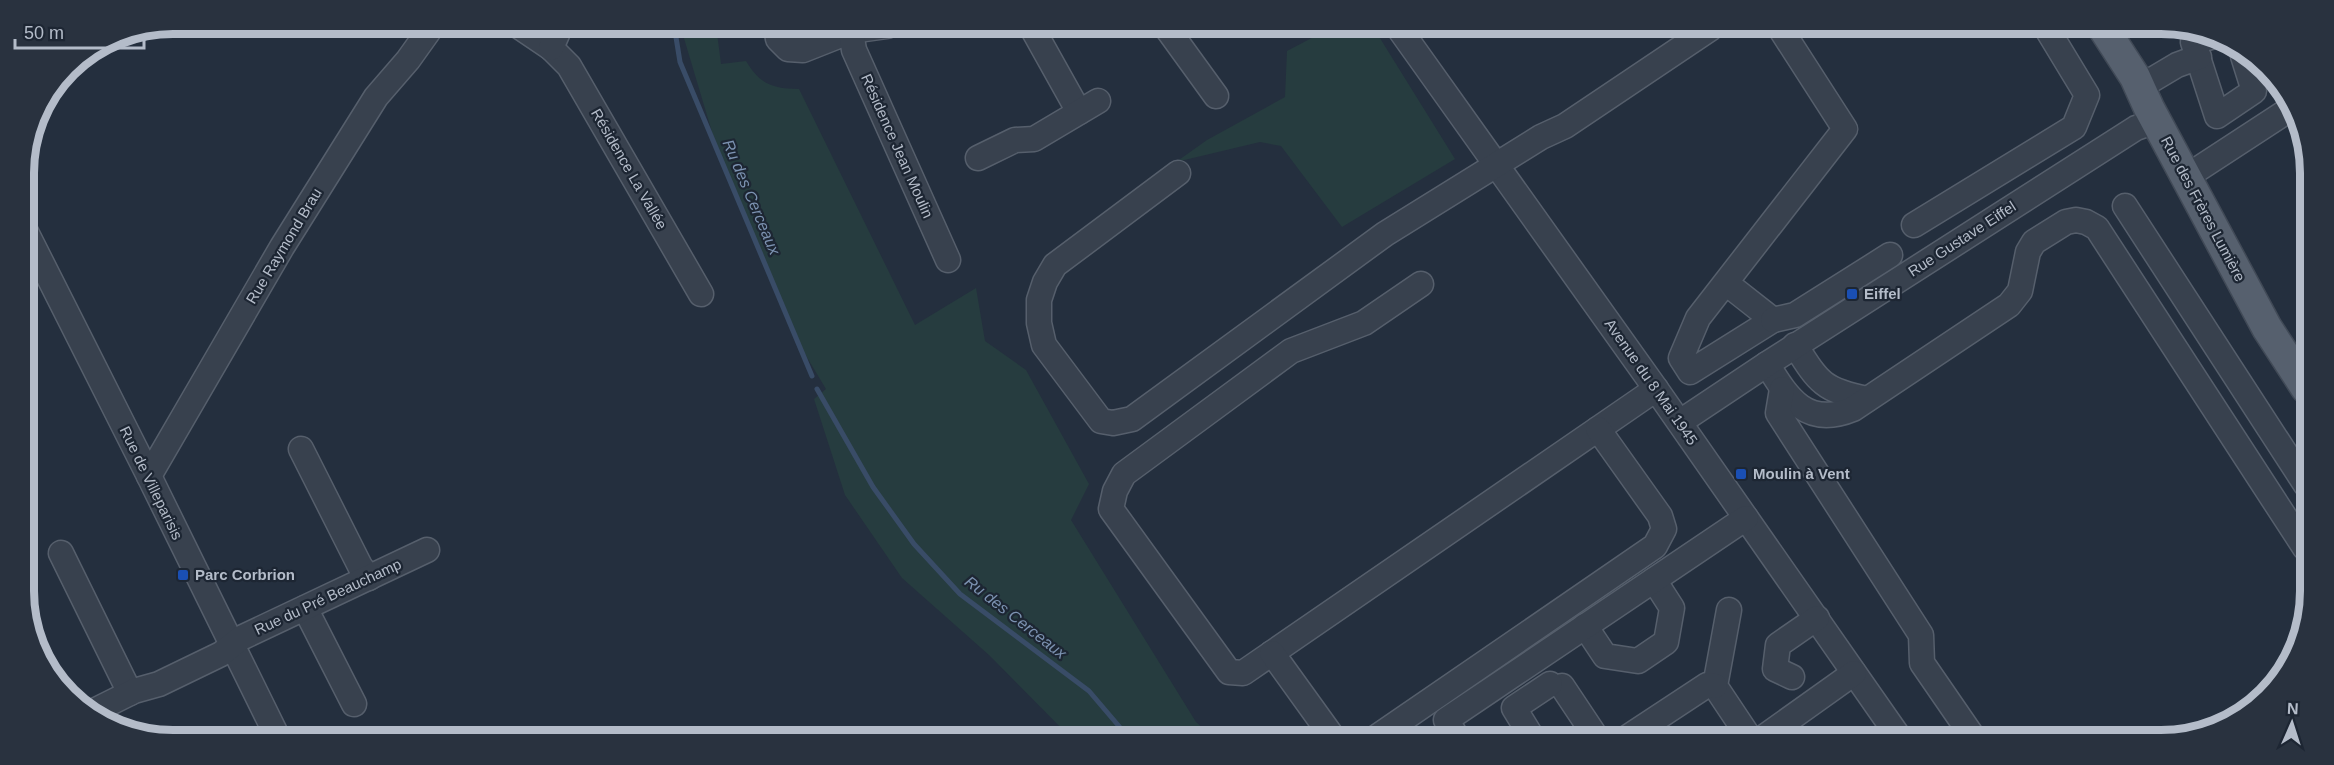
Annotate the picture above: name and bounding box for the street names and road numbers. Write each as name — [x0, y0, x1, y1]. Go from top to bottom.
street label: Résidence Jean Moulin — [858, 71, 937, 220]
street label: Résidence La Vallée — [588, 105, 671, 232]
street label: Rue des Frères Lumière — [2158, 133, 2249, 284]
street label: Rue Raymond Brau — [242, 185, 325, 307]
street label: Rue Gustave Eiffel — [1905, 197, 2019, 280]
street label: Avenue du 8 Mai 1945 — [1601, 315, 1701, 448]
street label: Rue de Villeparisis — [117, 423, 186, 542]
street label: Rue du Pré Beauchamp — [252, 555, 404, 638]

